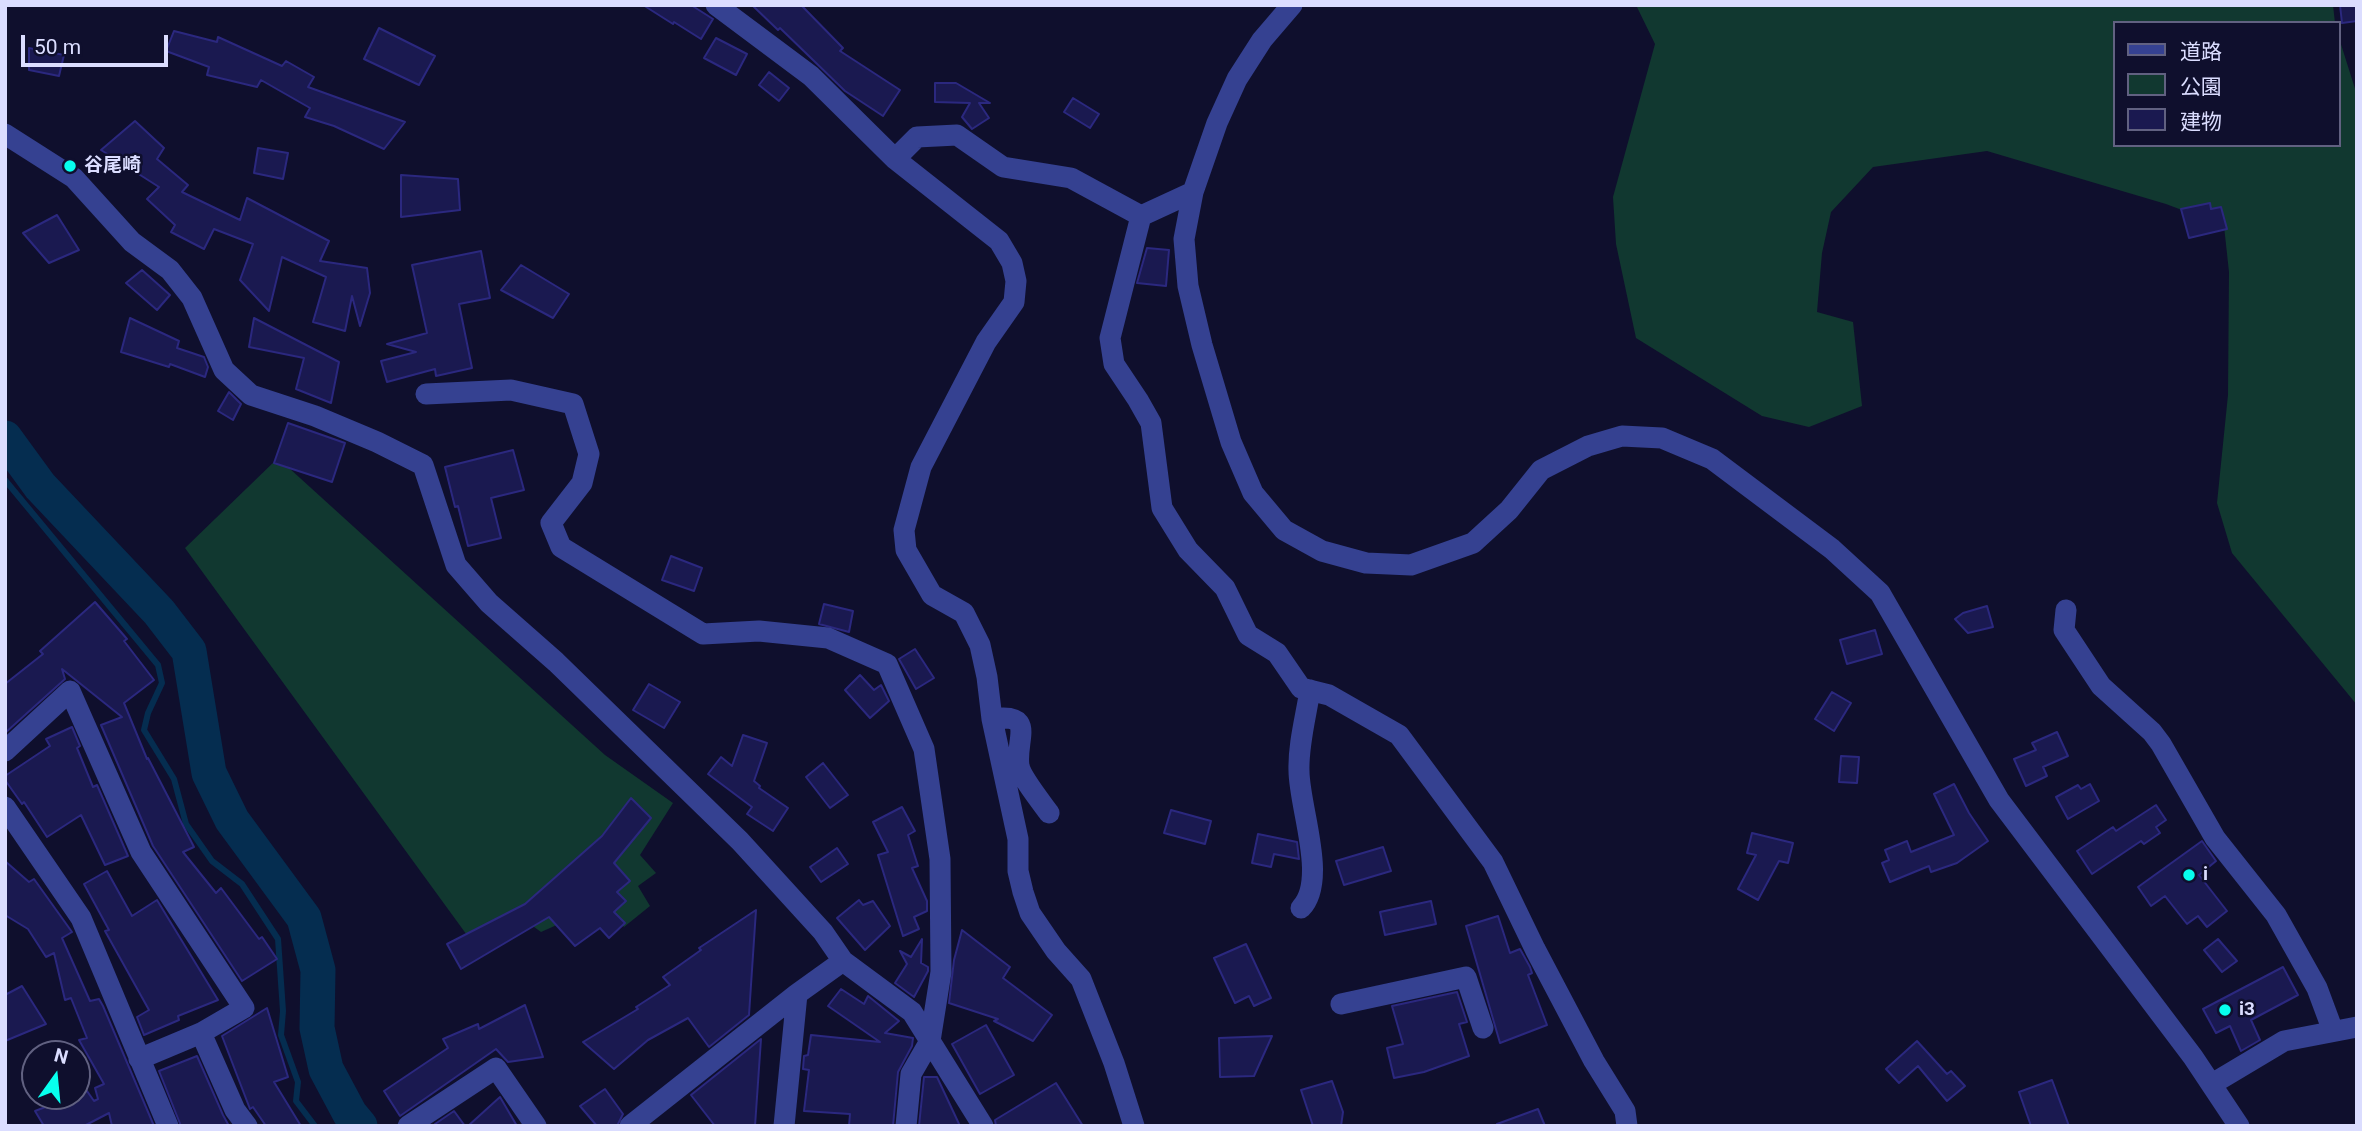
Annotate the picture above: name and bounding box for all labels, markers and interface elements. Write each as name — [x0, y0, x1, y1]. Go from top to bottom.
scale bar — [24, 21, 172, 65]
legend — [2114, 21, 2341, 147]
text: 50 m — [34, 35, 81, 59]
text: 道路 — [2180, 40, 2222, 64]
text: 公園 — [2180, 75, 2222, 99]
text: 建物 — [2180, 110, 2222, 134]
place label: 谷尾崎 — [84, 155, 141, 177]
marker: 谷尾崎 — [62, 158, 78, 174]
place label: i — [2203, 864, 2208, 886]
marker: i — [2181, 867, 2197, 883]
place label: i3 — [2239, 999, 2255, 1021]
marker: i3 — [2217, 1002, 2233, 1018]
north arrow — [21, 1040, 91, 1110]
text: N — [52, 1043, 70, 1069]

